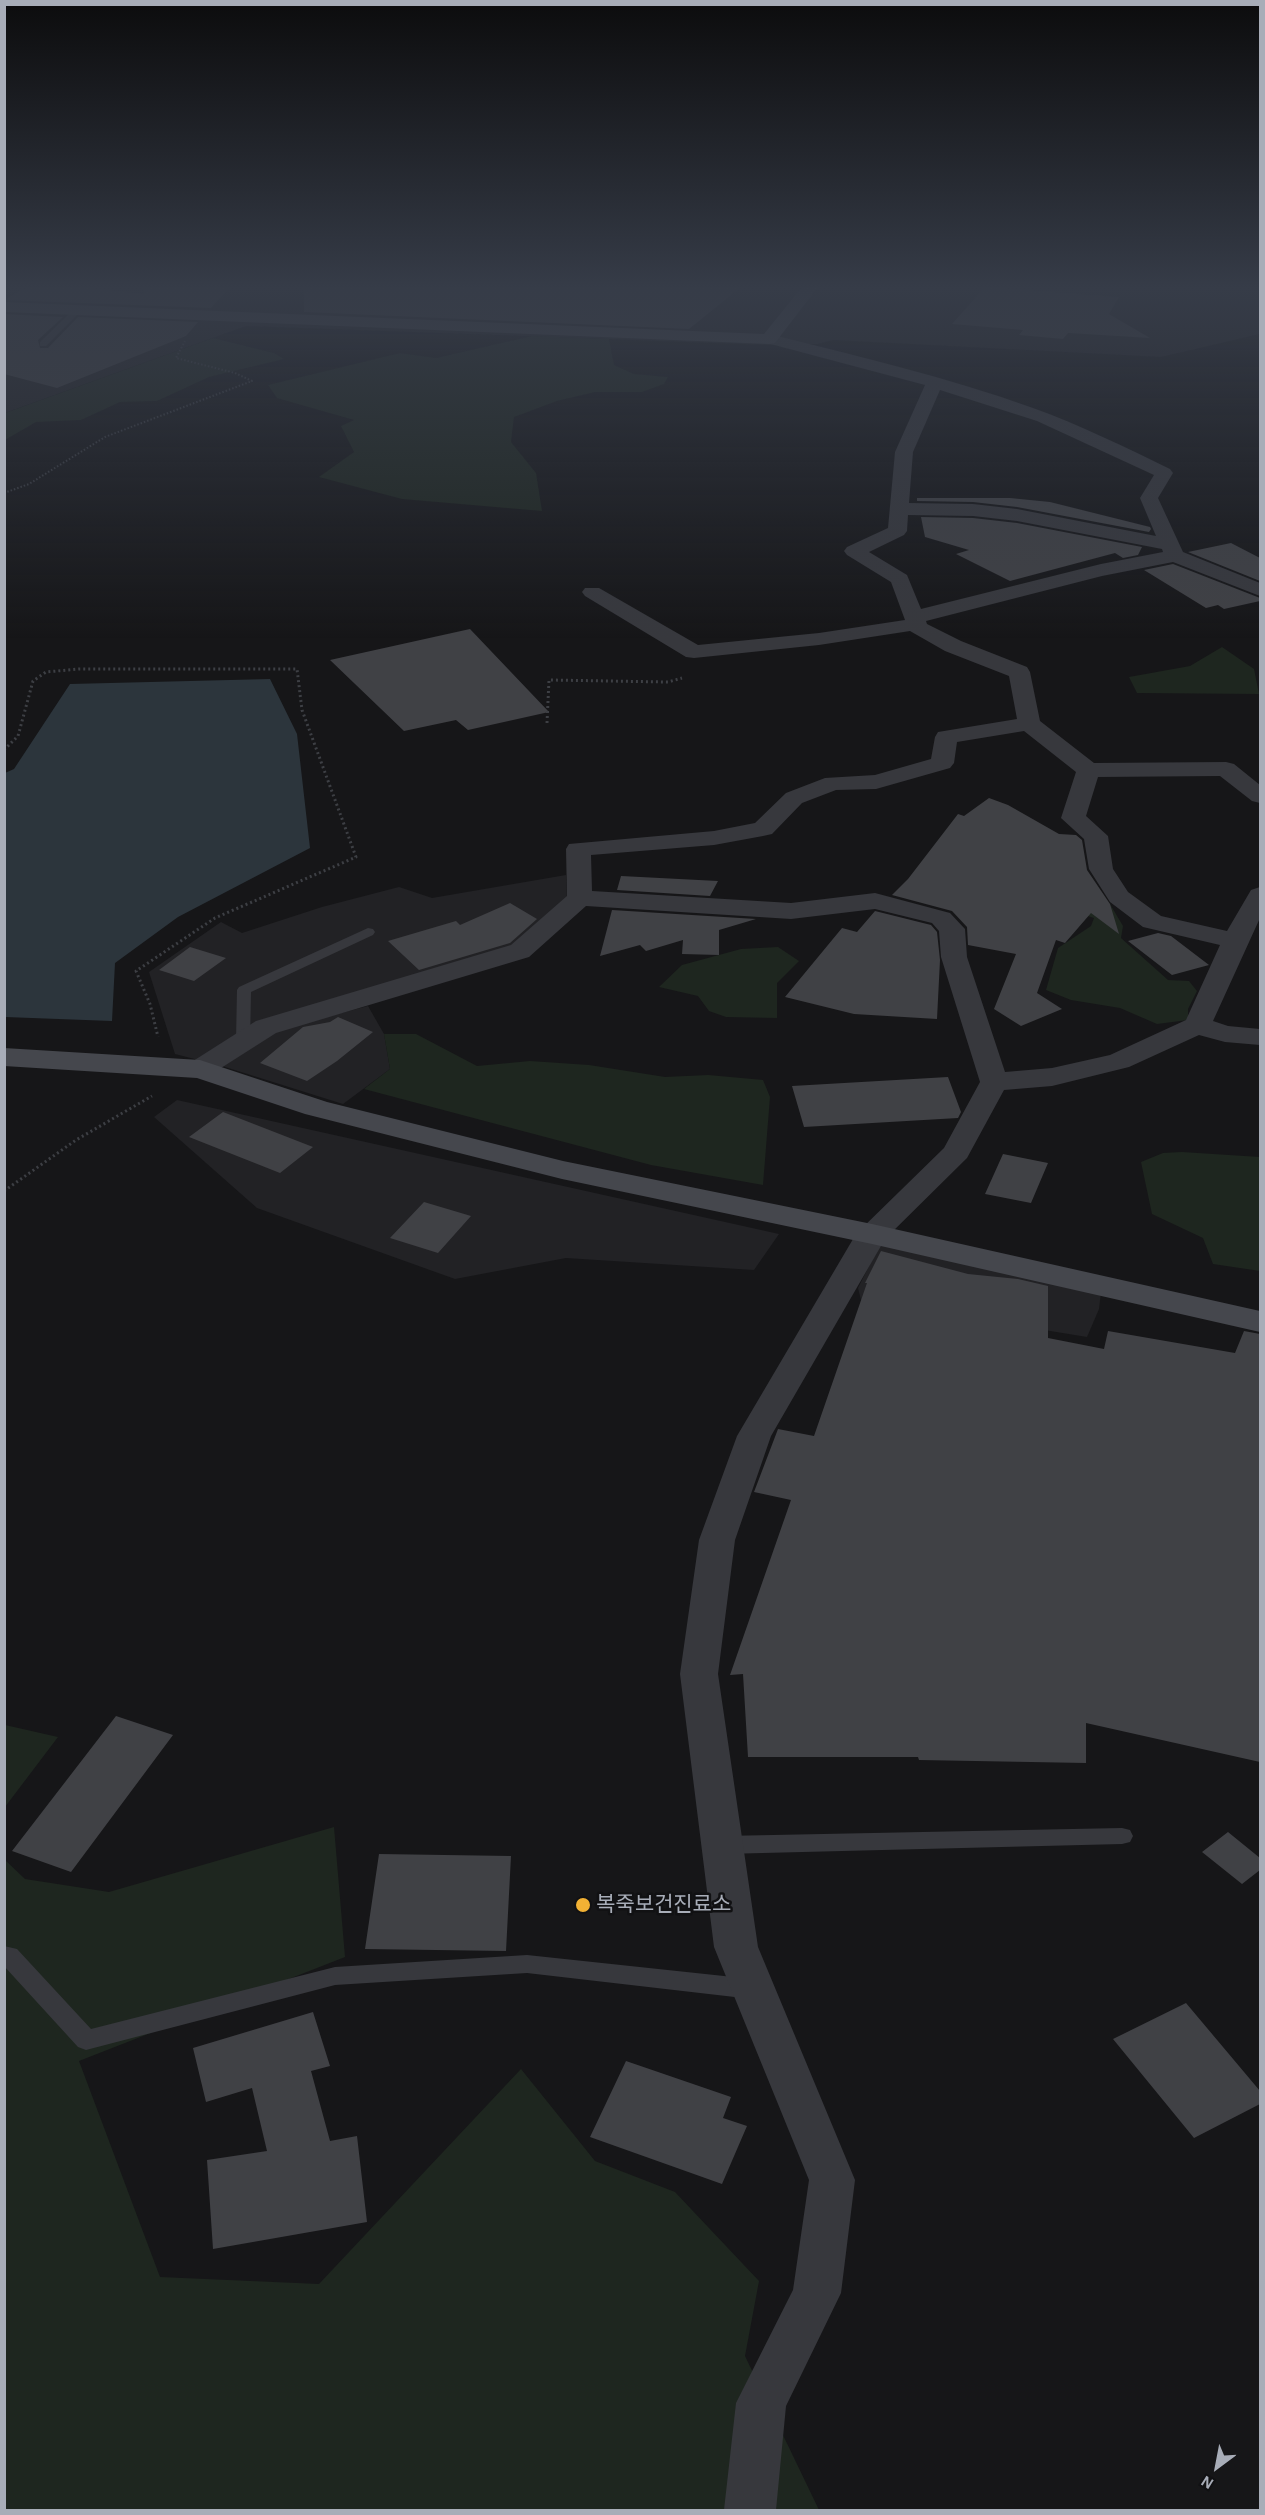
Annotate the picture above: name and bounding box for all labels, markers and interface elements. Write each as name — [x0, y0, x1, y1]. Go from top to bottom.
place label: 복죽보건진료소 — [596, 1892, 731, 1918]
marker: 복죽보건진료소 — [574, 1896, 592, 1914]
north arrow — [1187, 2437, 1247, 2497]
text: N — [1199, 2473, 1216, 2492]

